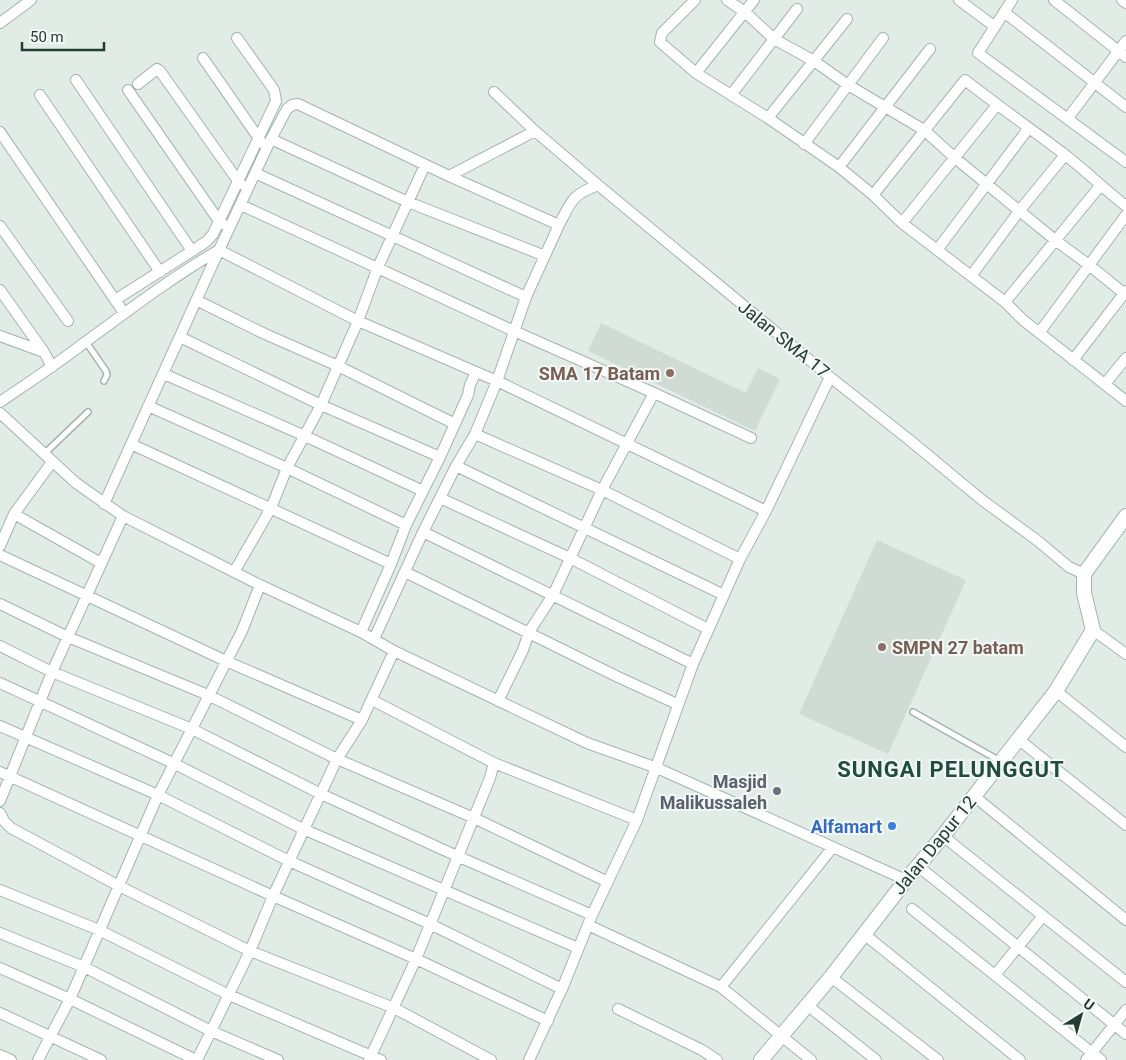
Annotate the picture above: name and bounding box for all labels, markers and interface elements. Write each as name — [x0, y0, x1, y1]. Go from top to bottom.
scale bar — [22, 20, 105, 52]
text: 50 m — [30, 28, 64, 46]
street label: Jalan SMA 17 — [734, 296, 834, 382]
place label: SMA 17 Batam — [539, 363, 660, 384]
marker: SMA 17 Batam — [664, 367, 676, 379]
place label: SMPN 27 batam — [892, 637, 1024, 658]
marker: SMPN 27 batam — [876, 641, 888, 653]
district label: SUNGAI PELUNGGUT — [837, 757, 1065, 782]
place label: Masjid Malikussaleh — [660, 771, 767, 813]
marker: Masjid Malikussaleh — [771, 785, 783, 797]
street label: Jalan Dapur 12 — [888, 791, 980, 899]
place label: Alfamart — [811, 816, 882, 837]
marker: Alfamart — [886, 820, 898, 832]
north arrow — [1056, 990, 1106, 1040]
text: U — [1080, 995, 1097, 1014]

